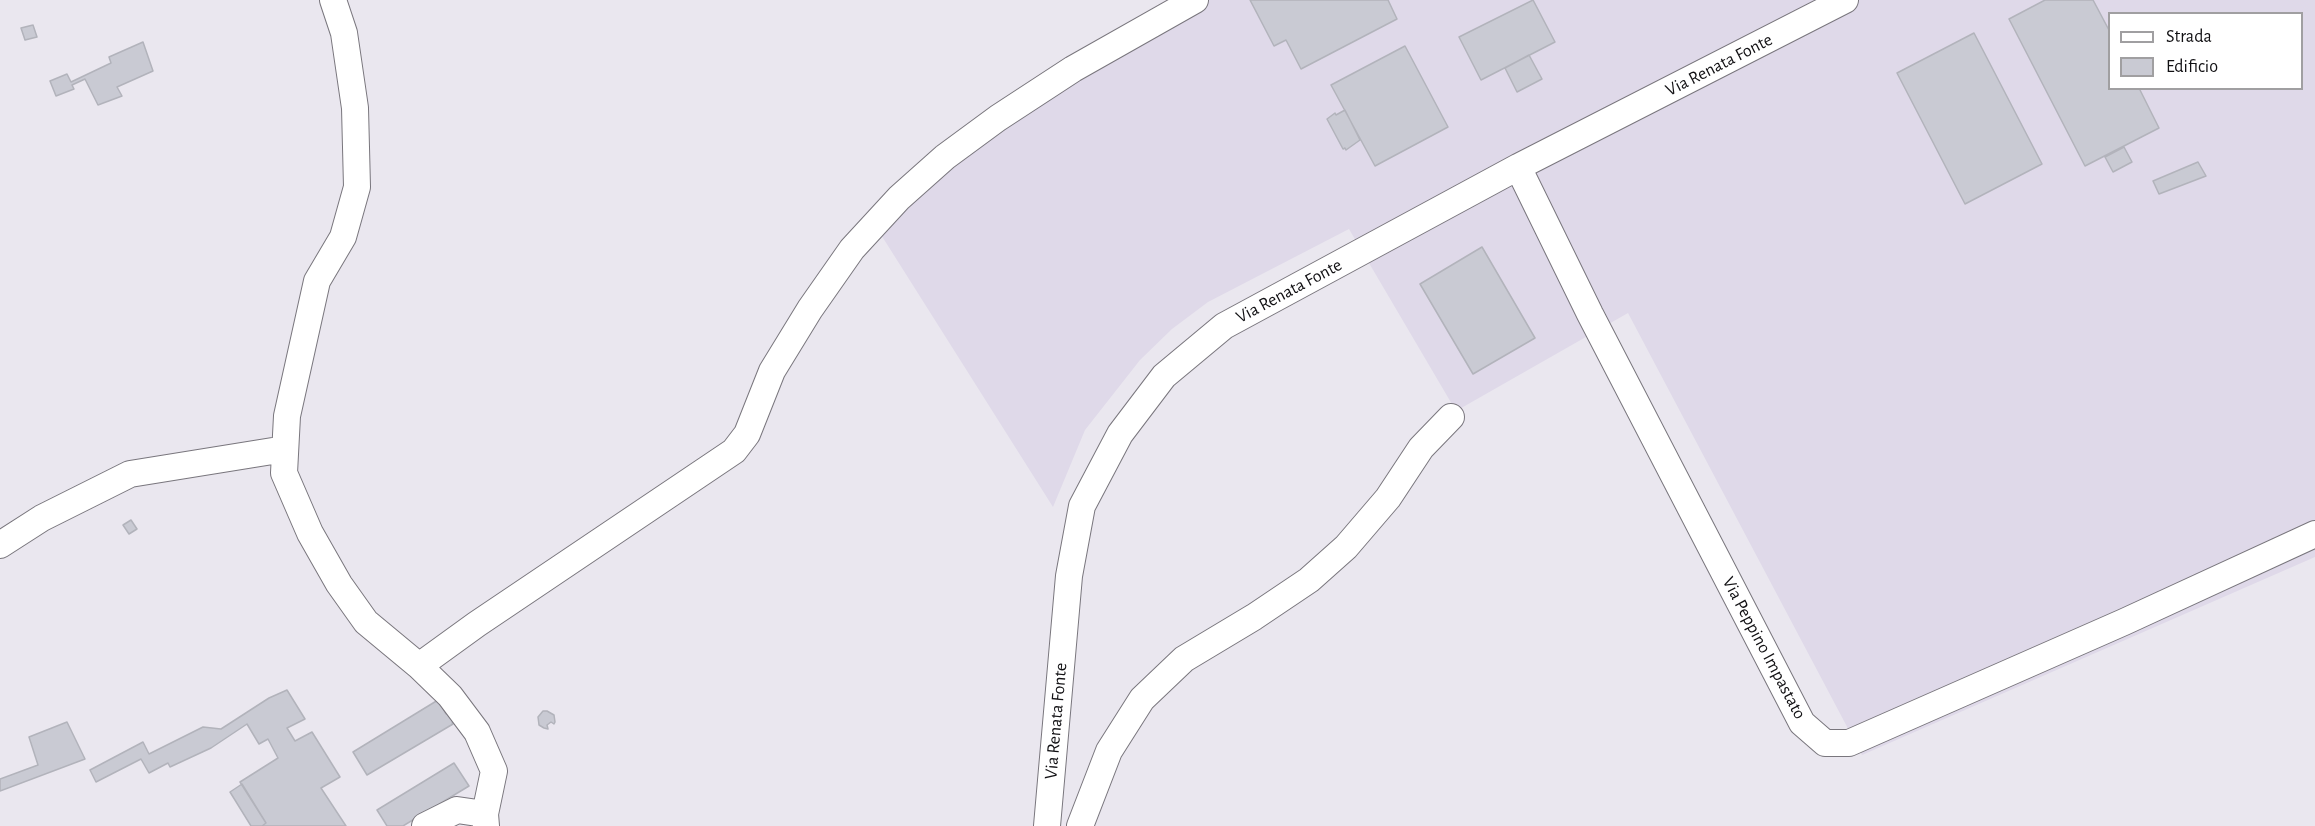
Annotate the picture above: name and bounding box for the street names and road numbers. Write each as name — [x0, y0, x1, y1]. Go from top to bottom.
street label: Via Renata Fonte — [1662, 29, 1776, 101]
street label: Via Renata Fonte — [1232, 254, 1346, 328]
street label: Via Peppino Impastato — [1717, 573, 1811, 723]
street label: Via Renata Fonte — [1040, 662, 1072, 780]

